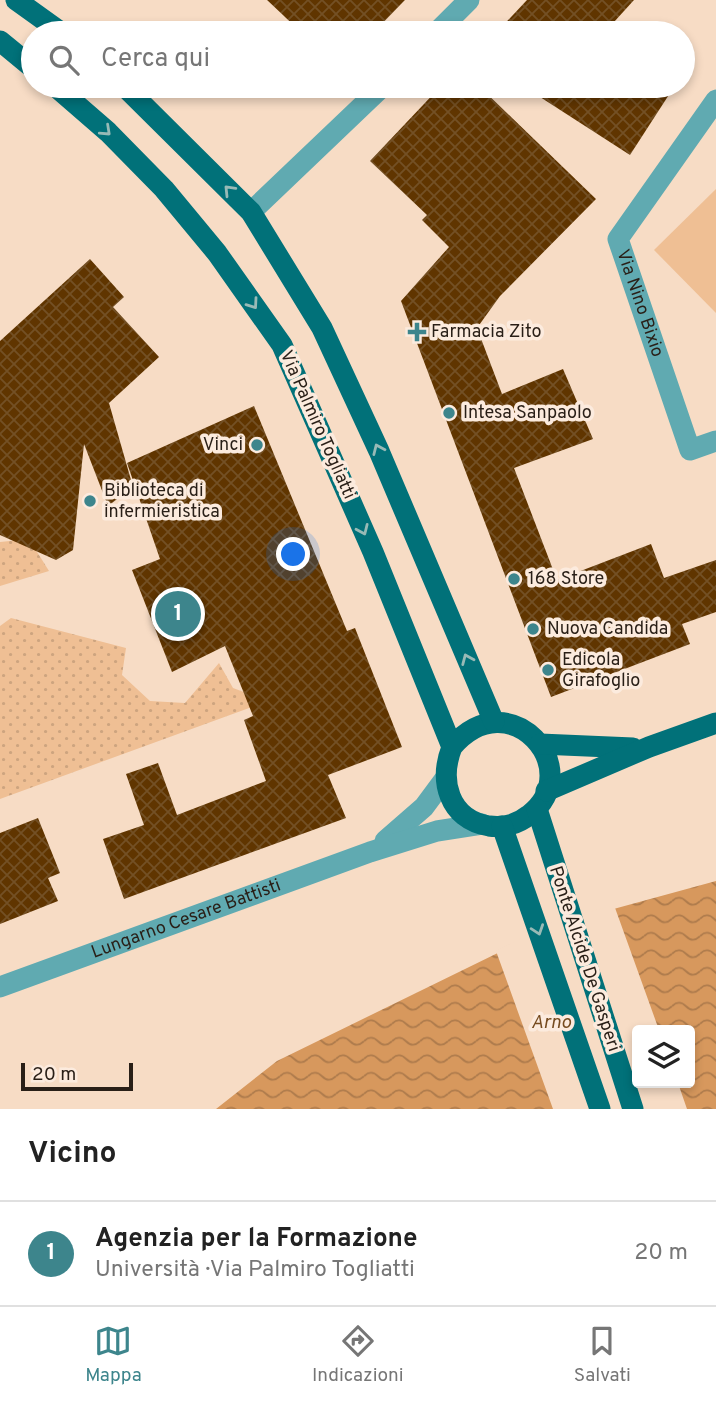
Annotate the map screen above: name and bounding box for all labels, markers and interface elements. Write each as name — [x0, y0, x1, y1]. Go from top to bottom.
search box — [21, 21, 695, 98]
icon: search — [45, 41, 83, 79]
text: Cerca qui — [101, 43, 210, 76]
one-way arrow — [98, 123, 111, 135]
one-way arrow — [224, 185, 237, 198]
street label: Via Nino Bixio — [611, 246, 669, 360]
one-way arrow — [245, 296, 257, 309]
place label: Farmacia Zito — [431, 321, 542, 344]
marker: Farmacia Zito — [409, 324, 425, 340]
street label: Via Palmiro Togliatti — [274, 347, 360, 503]
place label: Intesa Sanpaolo — [463, 402, 592, 425]
marker: Intesa Sanpaolo — [441, 405, 457, 421]
place label: Vinci — [203, 434, 243, 457]
marker: Vinci — [249, 437, 265, 453]
one-way arrow — [372, 444, 386, 457]
place label: Biblioteca di infermieristica — [104, 480, 220, 524]
marker: Biblioteca di infermieristica — [82, 493, 98, 509]
one-way arrow — [355, 522, 369, 535]
your location — [276, 537, 310, 571]
place label: 168 Store — [528, 568, 604, 591]
marker: 168 Store — [506, 571, 522, 587]
pin: 1 — [155, 588, 201, 640]
place label: Nuova Candida — [547, 618, 668, 641]
marker: Nuova Candida — [525, 621, 541, 637]
place label: Edicola Girafoglio — [562, 649, 640, 693]
one-way arrow — [461, 653, 475, 666]
marker: Edicola Girafoglio — [540, 662, 556, 678]
street label: Ponte Alcide De Gasperi — [543, 863, 625, 1055]
street label: Lungarno Cesare Battisti — [88, 874, 284, 964]
one-way arrow — [530, 924, 544, 936]
water label: Arno — [531, 1011, 572, 1035]
map controls — [632, 1025, 695, 1088]
button: layers — [632, 1025, 695, 1088]
scale bar — [21, 1060, 133, 1092]
text: 20 m — [32, 1063, 76, 1087]
text: Vicino — [28, 1136, 117, 1173]
text: Agenzia per la Formazione — [95, 1223, 417, 1256]
text: 1 — [46, 1239, 56, 1268]
text: 20 m — [634, 1239, 688, 1268]
text: Università · Via Palmiro Togliatti — [95, 1256, 415, 1285]
tab: Mappa — [85, 1322, 142, 1388]
tab: Indicazioni — [312, 1322, 404, 1388]
tab: Salvati — [574, 1322, 631, 1388]

